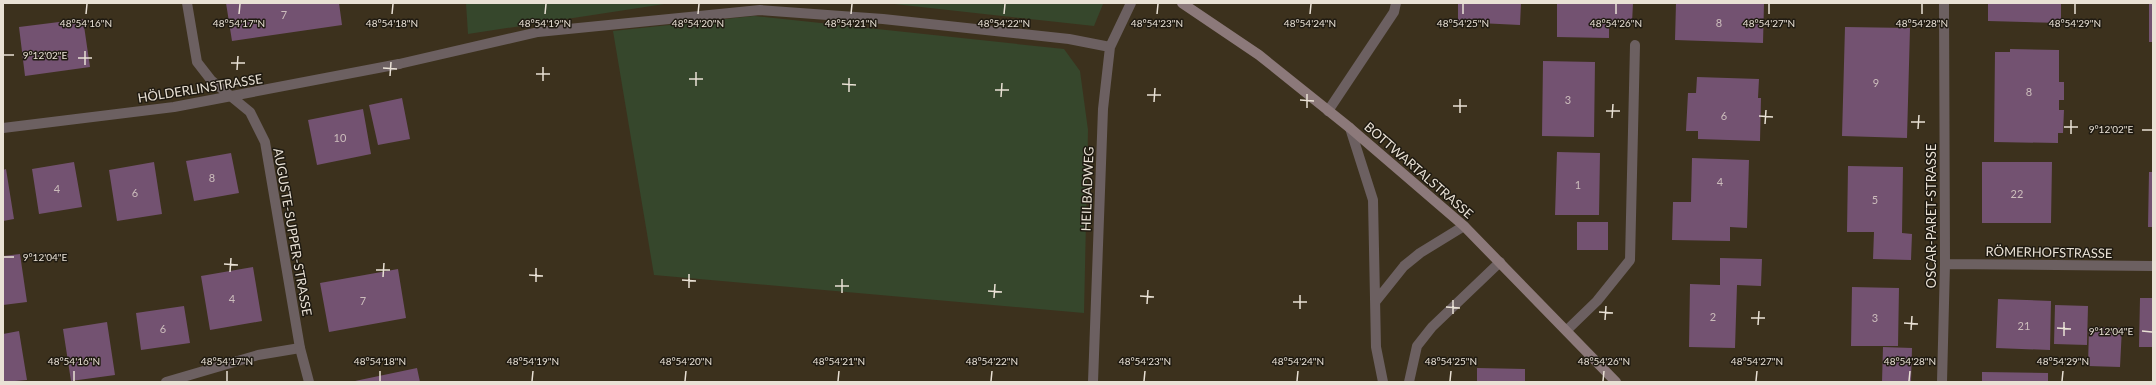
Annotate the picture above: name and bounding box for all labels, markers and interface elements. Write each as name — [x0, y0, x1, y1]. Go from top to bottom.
house number: 7 — [281, 8, 287, 21]
house number: 8 — [1716, 16, 1722, 29]
text: 48°54'16"N — [60, 17, 112, 29]
text: 48°54'17"N — [213, 17, 265, 29]
text: 48°54'18"N — [366, 17, 418, 29]
text: 48°54'19"N — [519, 17, 571, 29]
text: 48°54'20"N — [672, 17, 724, 29]
text: 48°54'21"N — [825, 17, 877, 29]
text: 48°54'22"N — [978, 17, 1030, 29]
text: 48°54'23"N — [1131, 17, 1183, 29]
text: 48°54'24"N — [1284, 17, 1336, 29]
text: 48°54'25"N — [1437, 17, 1489, 29]
text: 48°54'26"N — [1590, 17, 1642, 29]
text: 48°54'27"N — [1743, 17, 1795, 29]
text: 48°54'28"N — [1896, 17, 1948, 29]
text: 48°54'29"N — [2049, 17, 2101, 29]
text: 9°12'02"E — [23, 49, 68, 61]
street label: HÖLDERLINSTRASSE — [136, 70, 264, 106]
house number: 9 — [1873, 76, 1879, 89]
house number: 8 — [2026, 85, 2032, 98]
house number: 3 — [1565, 93, 1571, 106]
house number: 6 — [1721, 109, 1727, 122]
street label: BOTTWARTALSTRASSE — [1361, 118, 1477, 222]
text: 9°12'02"E — [2089, 123, 2134, 135]
house number: 10 — [334, 131, 347, 144]
street label: OSCAR-PARET-STRASSE — [1923, 144, 1939, 288]
street label: HEILBADWEG — [1078, 146, 1096, 232]
street label: AUGUSTE-SUPPER-STRASSE — [270, 147, 316, 317]
house number: 8 — [209, 171, 215, 184]
house number: 4 — [1717, 175, 1724, 188]
house number: 1 — [1575, 178, 1581, 191]
house number: 4 — [54, 182, 61, 195]
house number: 6 — [132, 186, 138, 199]
house number: 22 — [2011, 187, 2023, 200]
house number: 5 — [1872, 193, 1878, 206]
street label: RÖMERHOFSTRASSE — [1985, 243, 2113, 261]
text: 9°12'04"E — [23, 251, 68, 263]
house number: 4 — [229, 292, 236, 305]
house number: 7 — [360, 294, 366, 307]
house number: 2 — [1710, 310, 1716, 323]
house number: 3 — [1872, 311, 1878, 324]
house number: 21 — [2018, 319, 2030, 332]
house number: 6 — [160, 322, 166, 335]
text: 9°12'04"E — [2089, 325, 2134, 337]
text: 48°54'16"N — [48, 355, 100, 367]
text: 48°54'17"N — [201, 355, 253, 367]
text: 48°54'18"N — [354, 355, 406, 367]
text: 48°54'19"N — [507, 355, 559, 367]
text: 48°54'20"N — [660, 355, 712, 367]
text: 48°54'21"N — [813, 355, 865, 367]
text: 48°54'22"N — [966, 355, 1018, 367]
text: 48°54'23"N — [1119, 355, 1171, 367]
text: 48°54'24"N — [1272, 355, 1324, 367]
text: 48°54'25"N — [1425, 355, 1477, 367]
text: 48°54'26"N — [1578, 355, 1630, 367]
text: 48°54'27"N — [1731, 355, 1783, 367]
text: 48°54'28"N — [1884, 355, 1936, 367]
text: 48°54'29"N — [2037, 355, 2089, 367]

